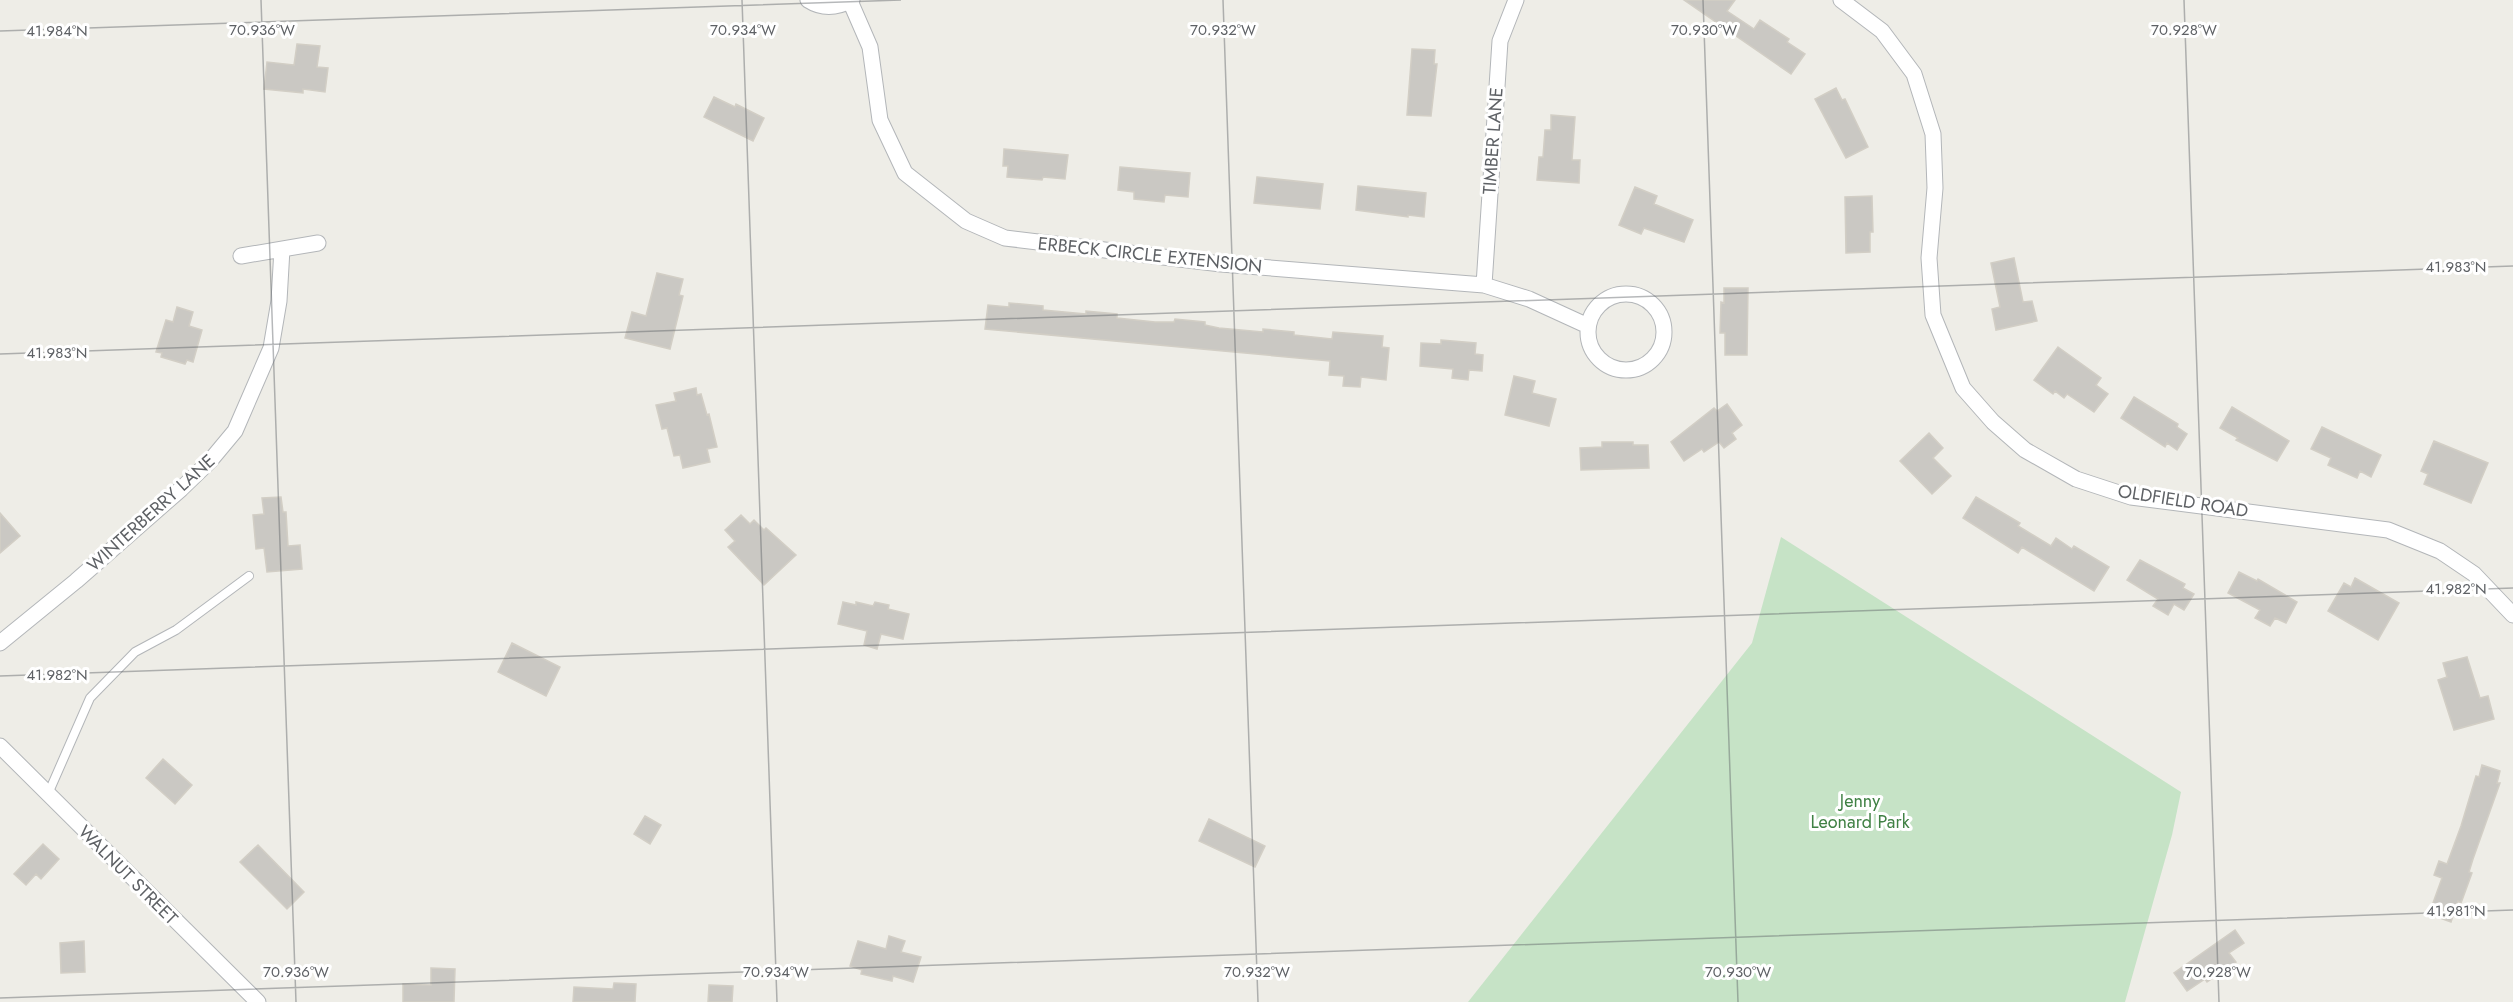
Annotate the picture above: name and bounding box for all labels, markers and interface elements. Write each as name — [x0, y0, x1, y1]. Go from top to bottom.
text: 70.936°W — [229, 19, 295, 41]
text: 70.934°W — [710, 19, 776, 41]
text: 70.932°W — [1190, 19, 1256, 41]
text: 70.930°W — [1671, 19, 1737, 41]
text: 70.928°W — [2151, 19, 2217, 41]
text: 41.984°N — [26, 20, 88, 42]
street label: TIMBER LANE — [1476, 87, 1510, 195]
street label: ERBECK CIRCLE EXTENSION — [1037, 230, 1263, 280]
text: 41.983°N — [2426, 256, 2486, 278]
text: 41.983°N — [27, 342, 87, 364]
street label: WINTERBERRY LANE — [81, 448, 221, 578]
street label: OLDFIELD ROAD — [2116, 478, 2250, 524]
text: 41.982°N — [2425, 578, 2487, 600]
text: 41.982°N — [26, 664, 88, 686]
park label: Jenny Leonard Park — [1810, 788, 1910, 835]
street label: WALNUT STREET — [72, 819, 184, 931]
text: 41.981°N — [2426, 900, 2486, 922]
text: 70.936°W — [263, 961, 329, 983]
text: 70.934°W — [743, 961, 809, 983]
text: 70.932°W — [1224, 961, 1290, 983]
text: 70.930°W — [1705, 961, 1771, 983]
text: 70.928°W — [2185, 961, 2251, 983]

